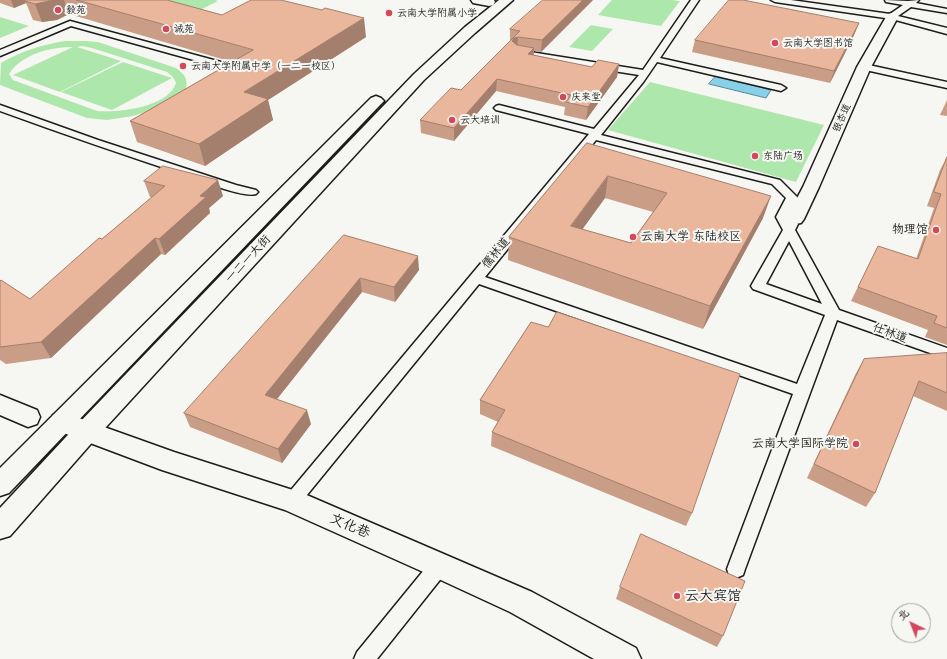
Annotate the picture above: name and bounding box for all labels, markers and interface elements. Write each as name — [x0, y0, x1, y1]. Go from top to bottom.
place label: 毅苑 — [66, 4, 86, 16]
marker: 毅苑 — [53, 5, 63, 15]
place label: 云南大学附属小学 — [397, 7, 477, 19]
marker: 云南大学附属小学 — [384, 8, 394, 18]
place label: 诚苑 — [174, 23, 194, 35]
marker: 诚苑 — [161, 24, 171, 34]
place label: 云南大学图书馆 — [783, 37, 853, 49]
marker: 云南大学图书馆 — [770, 38, 780, 48]
place label: 云南大学附属中学（一二一校区） — [191, 60, 341, 72]
marker: 云南大学附属中学（一二一校区） — [178, 61, 188, 71]
place label: 庆来堂 — [571, 91, 601, 103]
marker: 庆来堂 — [558, 92, 568, 102]
street label: 银杏道 — [830, 102, 854, 134]
place label: 云大培训 — [460, 114, 500, 126]
marker: 云大培训 — [447, 115, 457, 125]
place label: 东陆广场 — [763, 150, 803, 162]
marker: 东陆广场 — [750, 151, 760, 161]
place label: 物理馆 — [892, 223, 928, 237]
marker: 物理馆 — [931, 225, 941, 235]
place label: 云南大学 东陆校区 — [641, 230, 741, 244]
street label: 一二一大街 — [222, 232, 274, 286]
marker: 云南大学 东陆校区 — [628, 232, 638, 242]
street label: 儒林道 — [479, 234, 513, 272]
street label: 仕林道 — [871, 320, 909, 346]
place label: 云南大学国际学院 — [752, 437, 848, 451]
marker: 云南大学国际学院 — [851, 439, 861, 449]
street label: 文化巷 — [327, 510, 373, 542]
place label: 云大宾馆 — [685, 588, 741, 604]
marker: 云大宾馆 — [672, 591, 682, 601]
north arrow — [891, 603, 931, 643]
text: 北 — [895, 606, 912, 623]

